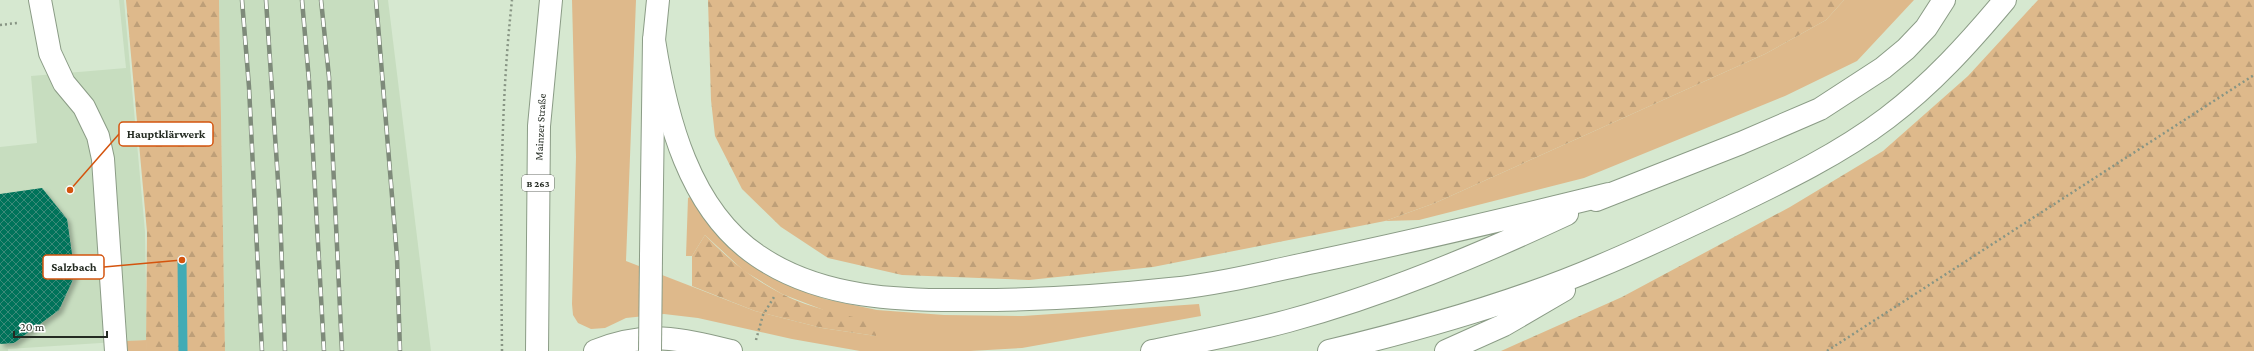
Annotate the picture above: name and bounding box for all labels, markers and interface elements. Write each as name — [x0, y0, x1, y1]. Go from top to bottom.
street label: Mainzer Straße — [532, 93, 548, 161]
callout: Hauptklärwerk — [119, 122, 213, 146]
text: Hauptklärwerk — [127, 127, 206, 141]
road number: B 263 — [522, 175, 554, 191]
callout: Salzbach — [43, 255, 104, 279]
text: Salzbach — [51, 260, 97, 274]
scale bar — [14, 313, 107, 339]
text: 20 m — [20, 320, 45, 334]

